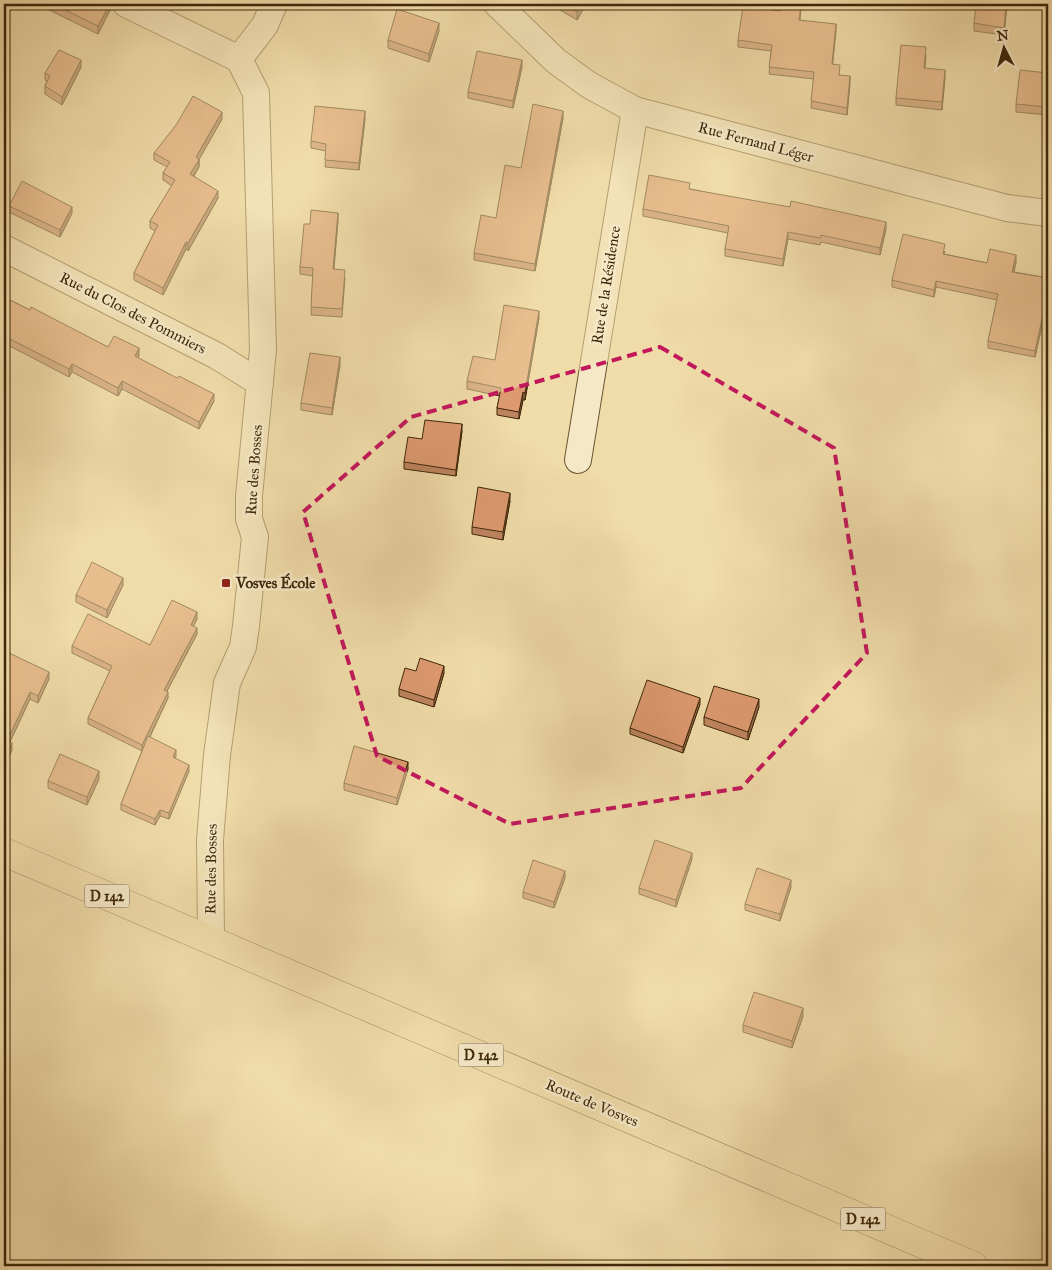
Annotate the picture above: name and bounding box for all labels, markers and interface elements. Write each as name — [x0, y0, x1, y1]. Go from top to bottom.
north arrow — [980, 22, 1030, 72]
text: N — [996, 26, 1010, 45]
street label: Rue Fernand Léger — [696, 118, 816, 166]
street label: Rue de la Résidence — [588, 225, 624, 345]
street label: Rue du Clos des Pommiers — [57, 268, 209, 358]
street label: Rue des Bosses — [242, 424, 266, 516]
place label: Vosves École — [235, 573, 316, 592]
marker: Vosves École — [220, 577, 232, 589]
street label: Rue des Bosses — [201, 824, 221, 914]
road number: D 142 — [84, 884, 130, 908]
road number: D 142 — [458, 1044, 504, 1066]
street label: Route de Vosves — [543, 1075, 641, 1131]
road number: D 142 — [840, 1208, 886, 1230]

